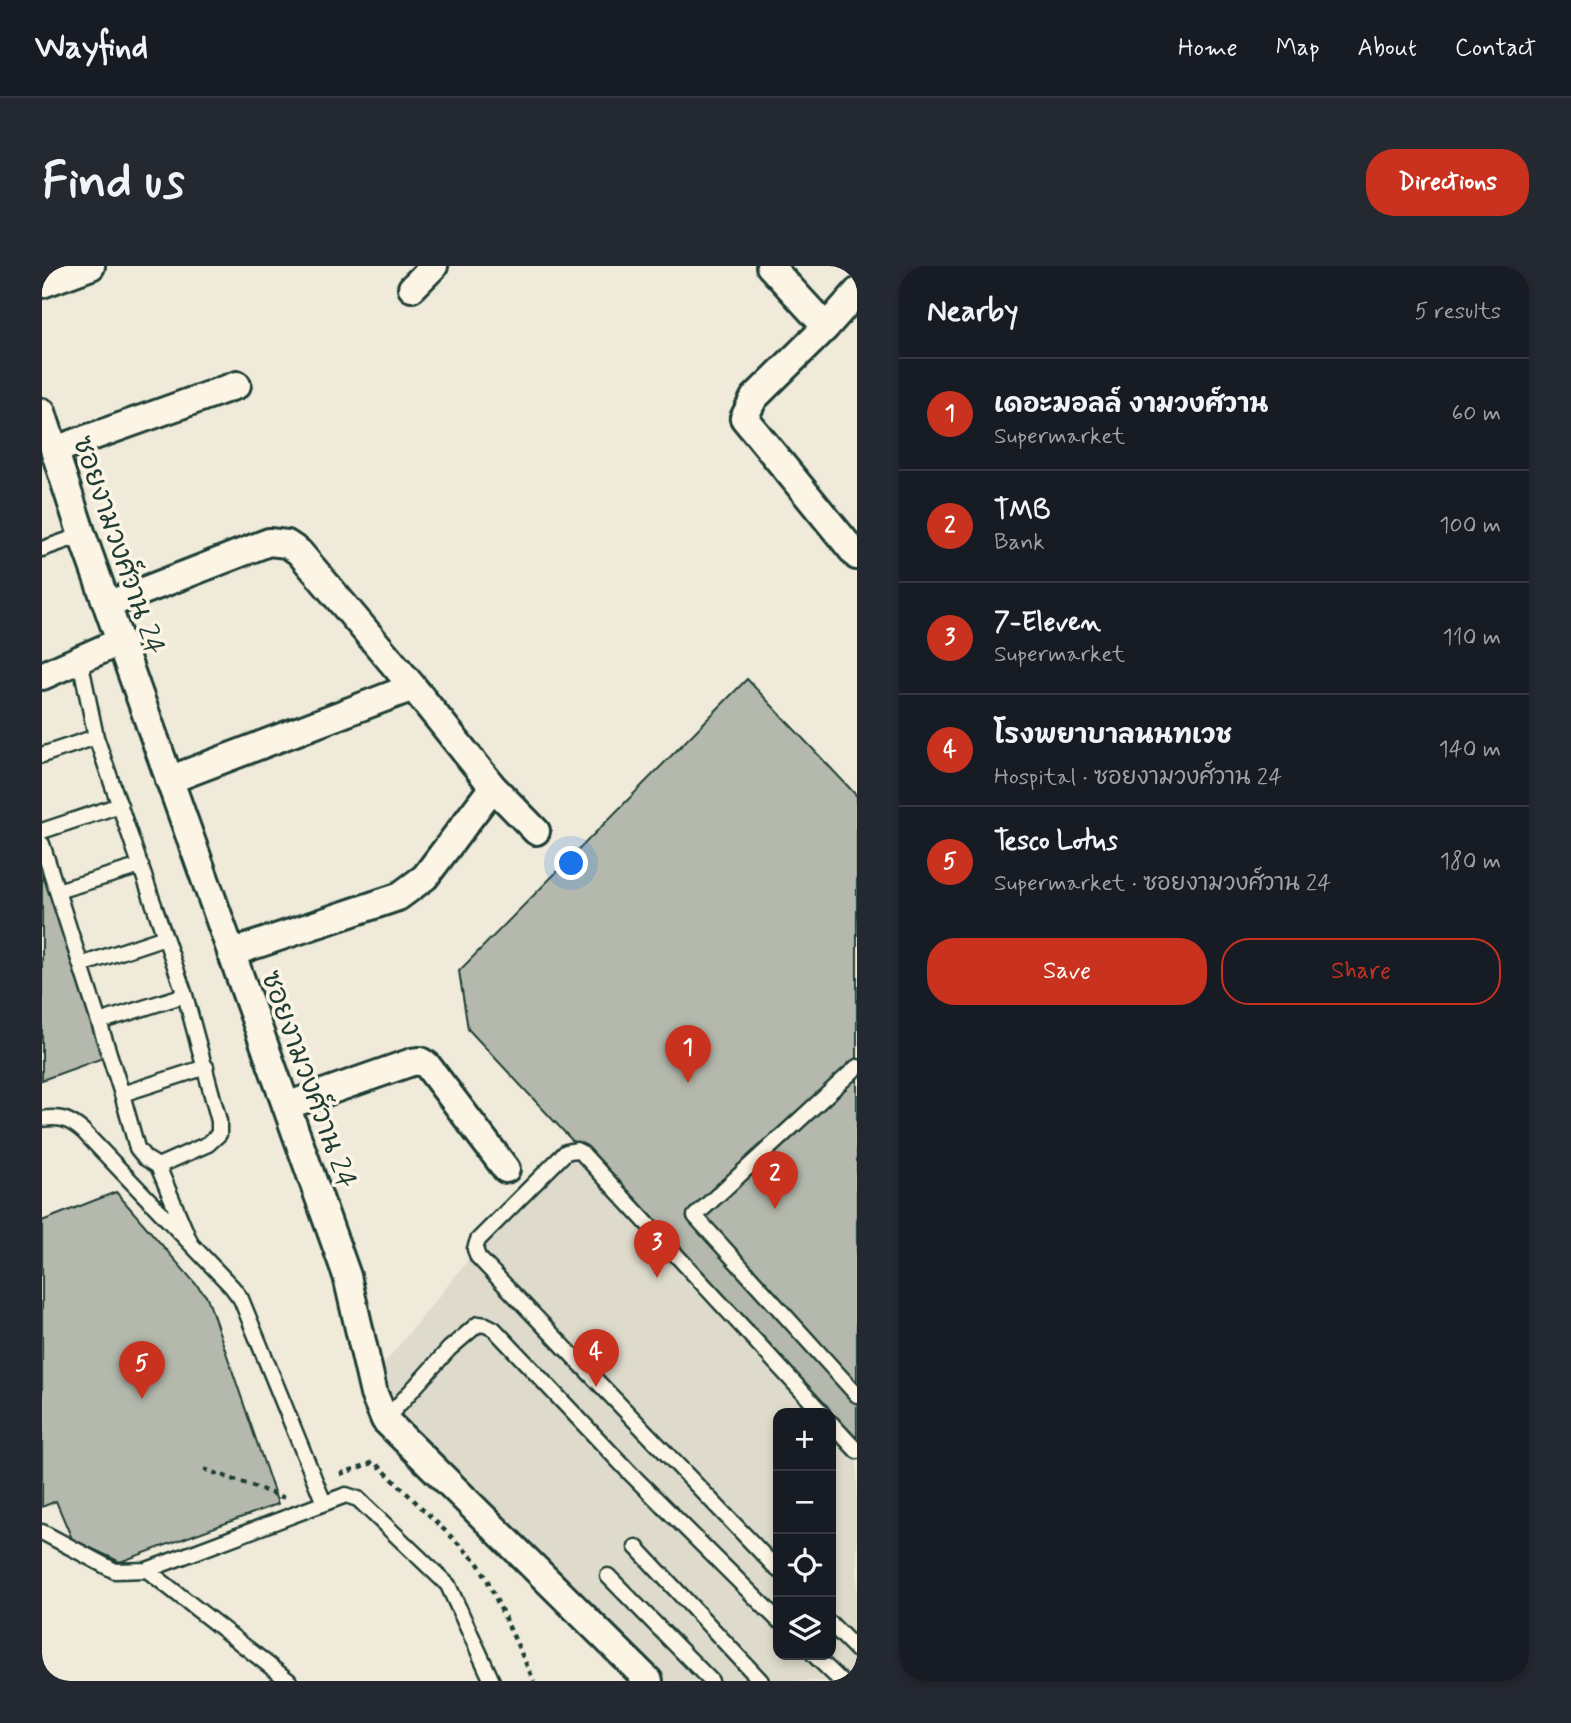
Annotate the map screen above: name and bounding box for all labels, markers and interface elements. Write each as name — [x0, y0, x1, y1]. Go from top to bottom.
text: Wayfind — [35, 26, 148, 70]
text: Home — [1178, 33, 1238, 64]
text: Map — [1276, 33, 1320, 64]
text: About — [1358, 33, 1417, 64]
text: Contact — [1455, 33, 1536, 64]
button: Directions — [1366, 149, 1529, 216]
text: Find us — [42, 150, 185, 215]
text: Nearby — [927, 292, 1018, 331]
text: 5 results — [1415, 297, 1501, 327]
text: เดอะมอลล์ งามวงศ์วาน — [994, 388, 1268, 422]
text: 1 — [945, 399, 955, 429]
text: 60 m — [1452, 399, 1501, 429]
text: Supermarket — [994, 422, 1125, 452]
street label: ซอยงามวงศ์วาน 24 — [63, 430, 175, 660]
text: TMB — [994, 494, 1051, 528]
text: 2 — [944, 511, 956, 541]
text: 100 m — [1439, 511, 1501, 541]
text: Bank — [994, 528, 1045, 558]
text: 7-Eleven — [994, 606, 1101, 640]
text: 3 — [945, 623, 955, 653]
text: 110 m — [1442, 623, 1501, 653]
text: Supermarket — [994, 640, 1125, 670]
text: โรงพยาบาลนนทเวช — [994, 719, 1232, 753]
text: 4 — [943, 735, 957, 765]
text: 140 m — [1438, 735, 1501, 765]
text: Hospital · ซอยงามวงศ์วาน 24 — [994, 763, 1282, 793]
text: Tesco Lotus — [994, 825, 1118, 859]
your location — [554, 846, 588, 880]
text: 5 — [943, 847, 957, 877]
text: 180 m — [1440, 847, 1501, 877]
text: Supermarket · ซอยงามวงศ์วาน 24 — [994, 869, 1331, 899]
button: Save — [927, 938, 1207, 1005]
button: Share — [1221, 938, 1501, 1005]
street label: ซอยงามวงศ์วาน 24 — [251, 965, 367, 1194]
pin: 1 — [665, 1025, 711, 1083]
pin: 2 — [752, 1151, 798, 1209]
pin: 3 — [634, 1220, 680, 1278]
pin: 4 — [573, 1329, 619, 1387]
pin: 5 — [119, 1341, 165, 1399]
map controls — [773, 1408, 836, 1660]
button: + — [773, 1408, 836, 1471]
button: − — [773, 1471, 836, 1534]
button: locate — [773, 1534, 836, 1597]
button: layers — [773, 1597, 836, 1660]

